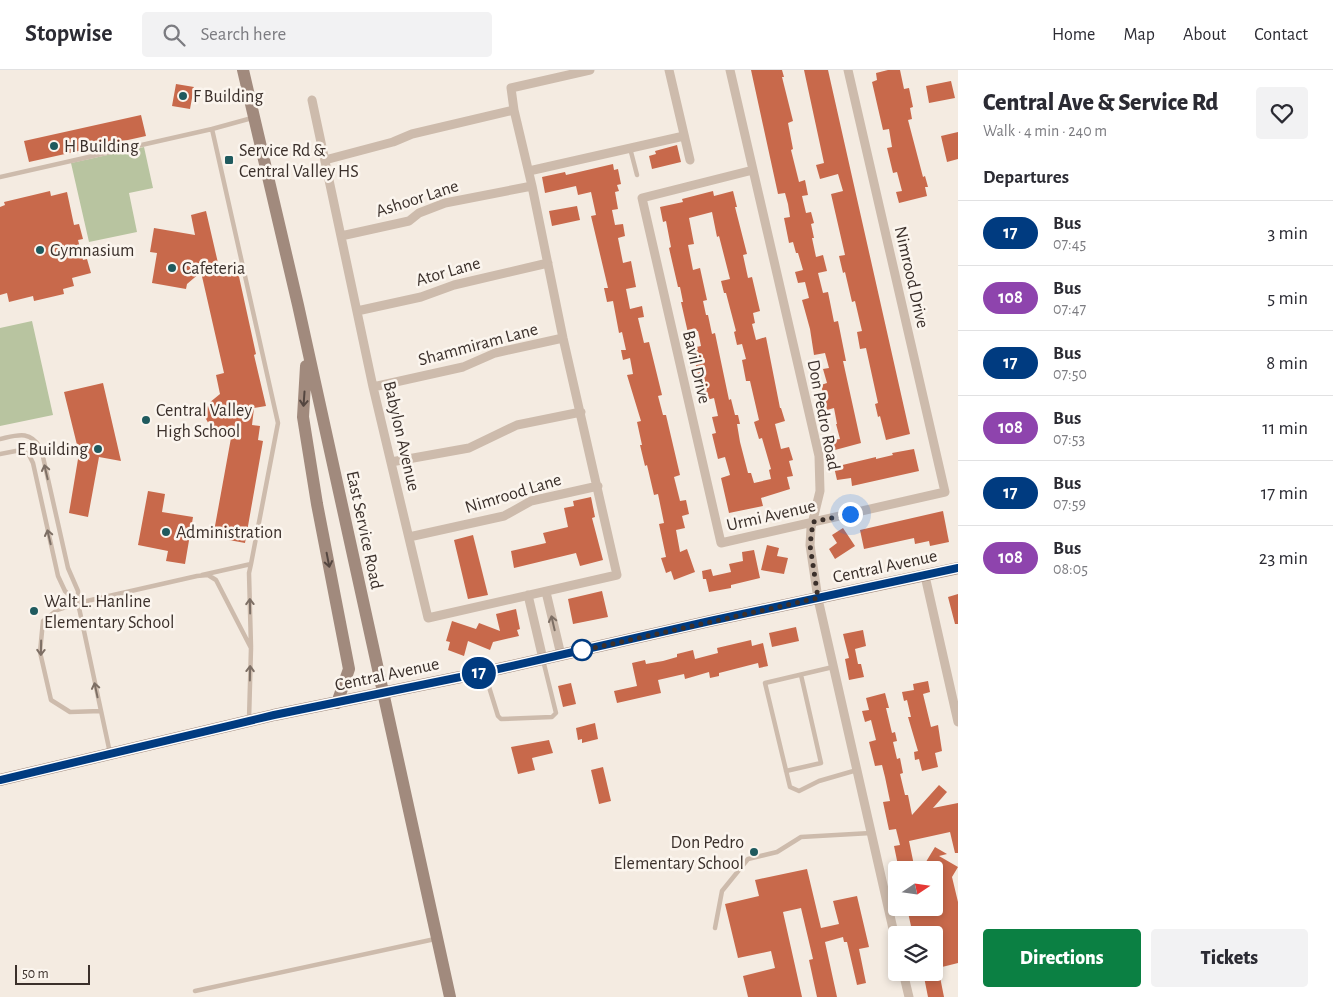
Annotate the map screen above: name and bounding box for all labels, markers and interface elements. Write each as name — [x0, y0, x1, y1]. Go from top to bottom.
search box — [142, 12, 492, 57]
icon: search — [160, 21, 188, 49]
text: Stopwise — [25, 22, 112, 46]
text: Search here — [200, 25, 286, 44]
text: Home — [1052, 26, 1095, 44]
text: Map — [1123, 26, 1155, 44]
text: About — [1183, 26, 1226, 44]
text: Contact — [1254, 26, 1308, 44]
button: heart — [1256, 87, 1308, 139]
place label: F Building — [193, 88, 263, 106]
marker: F Building — [177, 90, 189, 102]
text: Central Ave & Service Rd — [983, 91, 1218, 115]
text: Walk · 4 min · 240 m — [983, 123, 1107, 139]
place label: H Building — [64, 138, 139, 156]
marker: H Building — [48, 140, 60, 152]
place label: Service Rd & Central Valley HS — [239, 142, 359, 181]
marker: Service Rd & Central Valley HS — [223, 154, 235, 166]
text: Departures — [983, 168, 1069, 187]
street label: Ashoor Lane — [374, 177, 461, 221]
text: Bus — [1053, 214, 1081, 233]
street label: Nimrood Drive — [891, 224, 932, 330]
text: 17 — [1003, 224, 1018, 242]
text: 3 min — [1267, 224, 1308, 243]
text: 07:45 — [1053, 236, 1086, 252]
place label: Gymnasium — [50, 242, 134, 260]
marker: Gymnasium — [34, 244, 46, 256]
street label: Ator Lane — [414, 254, 483, 290]
place label: Cafeteria — [182, 260, 245, 278]
marker: Cafeteria — [166, 262, 178, 274]
text: Bus — [1053, 279, 1081, 298]
text: 108 — [998, 289, 1023, 307]
text: 5 min — [1267, 289, 1308, 308]
text: 07:47 — [1053, 301, 1086, 317]
street label: Shammiram Lane — [416, 320, 540, 370]
street label: Bavil Drive — [679, 329, 713, 406]
text: Bus — [1053, 344, 1081, 363]
text: 17 — [1003, 354, 1018, 372]
text: 8 min — [1266, 354, 1308, 373]
street label: Don Pedro Road — [803, 358, 843, 472]
text: 07:50 — [1053, 366, 1087, 382]
street label: Babylon Avenue — [380, 379, 422, 493]
one-way arrow — [299, 391, 309, 407]
place label: Central Valley High School — [156, 402, 252, 441]
text: Bus — [1053, 409, 1081, 428]
marker: Central Valley High School — [140, 414, 152, 426]
text: 108 — [998, 419, 1023, 437]
text: 11 min — [1262, 419, 1308, 438]
text: 07:53 — [1053, 431, 1085, 447]
place label: E Building — [17, 441, 88, 459]
marker: E Building — [92, 443, 104, 455]
one-way arrow — [41, 464, 50, 480]
street label: East Service Road — [343, 469, 385, 591]
street label: Nimrood Lane — [463, 471, 564, 517]
text: Bus — [1053, 474, 1081, 493]
text: 17 — [1003, 484, 1018, 502]
text: 17 min — [1261, 484, 1308, 503]
text: 07:59 — [1053, 496, 1086, 512]
street label: Urmi Avenue — [725, 497, 818, 535]
your location — [838, 502, 863, 527]
place label: Administration — [176, 524, 282, 542]
marker: Administration — [160, 526, 172, 538]
one-way arrow — [44, 530, 53, 546]
text: Bus — [1053, 539, 1081, 558]
street label: Central Avenue — [831, 547, 939, 587]
text: 108 — [998, 549, 1023, 567]
text: 23 min — [1259, 549, 1308, 568]
one-way arrow — [323, 551, 333, 567]
text: 08:05 — [1053, 561, 1088, 577]
place label: Walt L. Hanline Elementary School — [44, 593, 175, 632]
one-way arrow — [245, 598, 255, 614]
marker: Walt L. Hanline Elementary School — [28, 605, 40, 617]
one-way arrow — [548, 616, 557, 632]
one-way arrow — [36, 639, 46, 655]
unlabelled marker — [571, 639, 593, 661]
street label: Central Avenue — [333, 655, 441, 695]
line badge: 17 — [456, 657, 502, 689]
text: 17 — [472, 664, 486, 682]
one-way arrow — [246, 665, 255, 681]
one-way arrow — [91, 682, 100, 698]
place label: Don Pedro Elementary School — [614, 834, 744, 873]
marker: Don Pedro Elementary School — [748, 846, 760, 858]
north arrow — [888, 861, 942, 916]
map controls — [888, 861, 943, 981]
button: layers — [888, 926, 943, 981]
button: Directions — [983, 929, 1141, 987]
button: Tickets — [1151, 929, 1308, 987]
scale bar — [15, 962, 90, 985]
text: 50 m — [22, 967, 49, 981]

